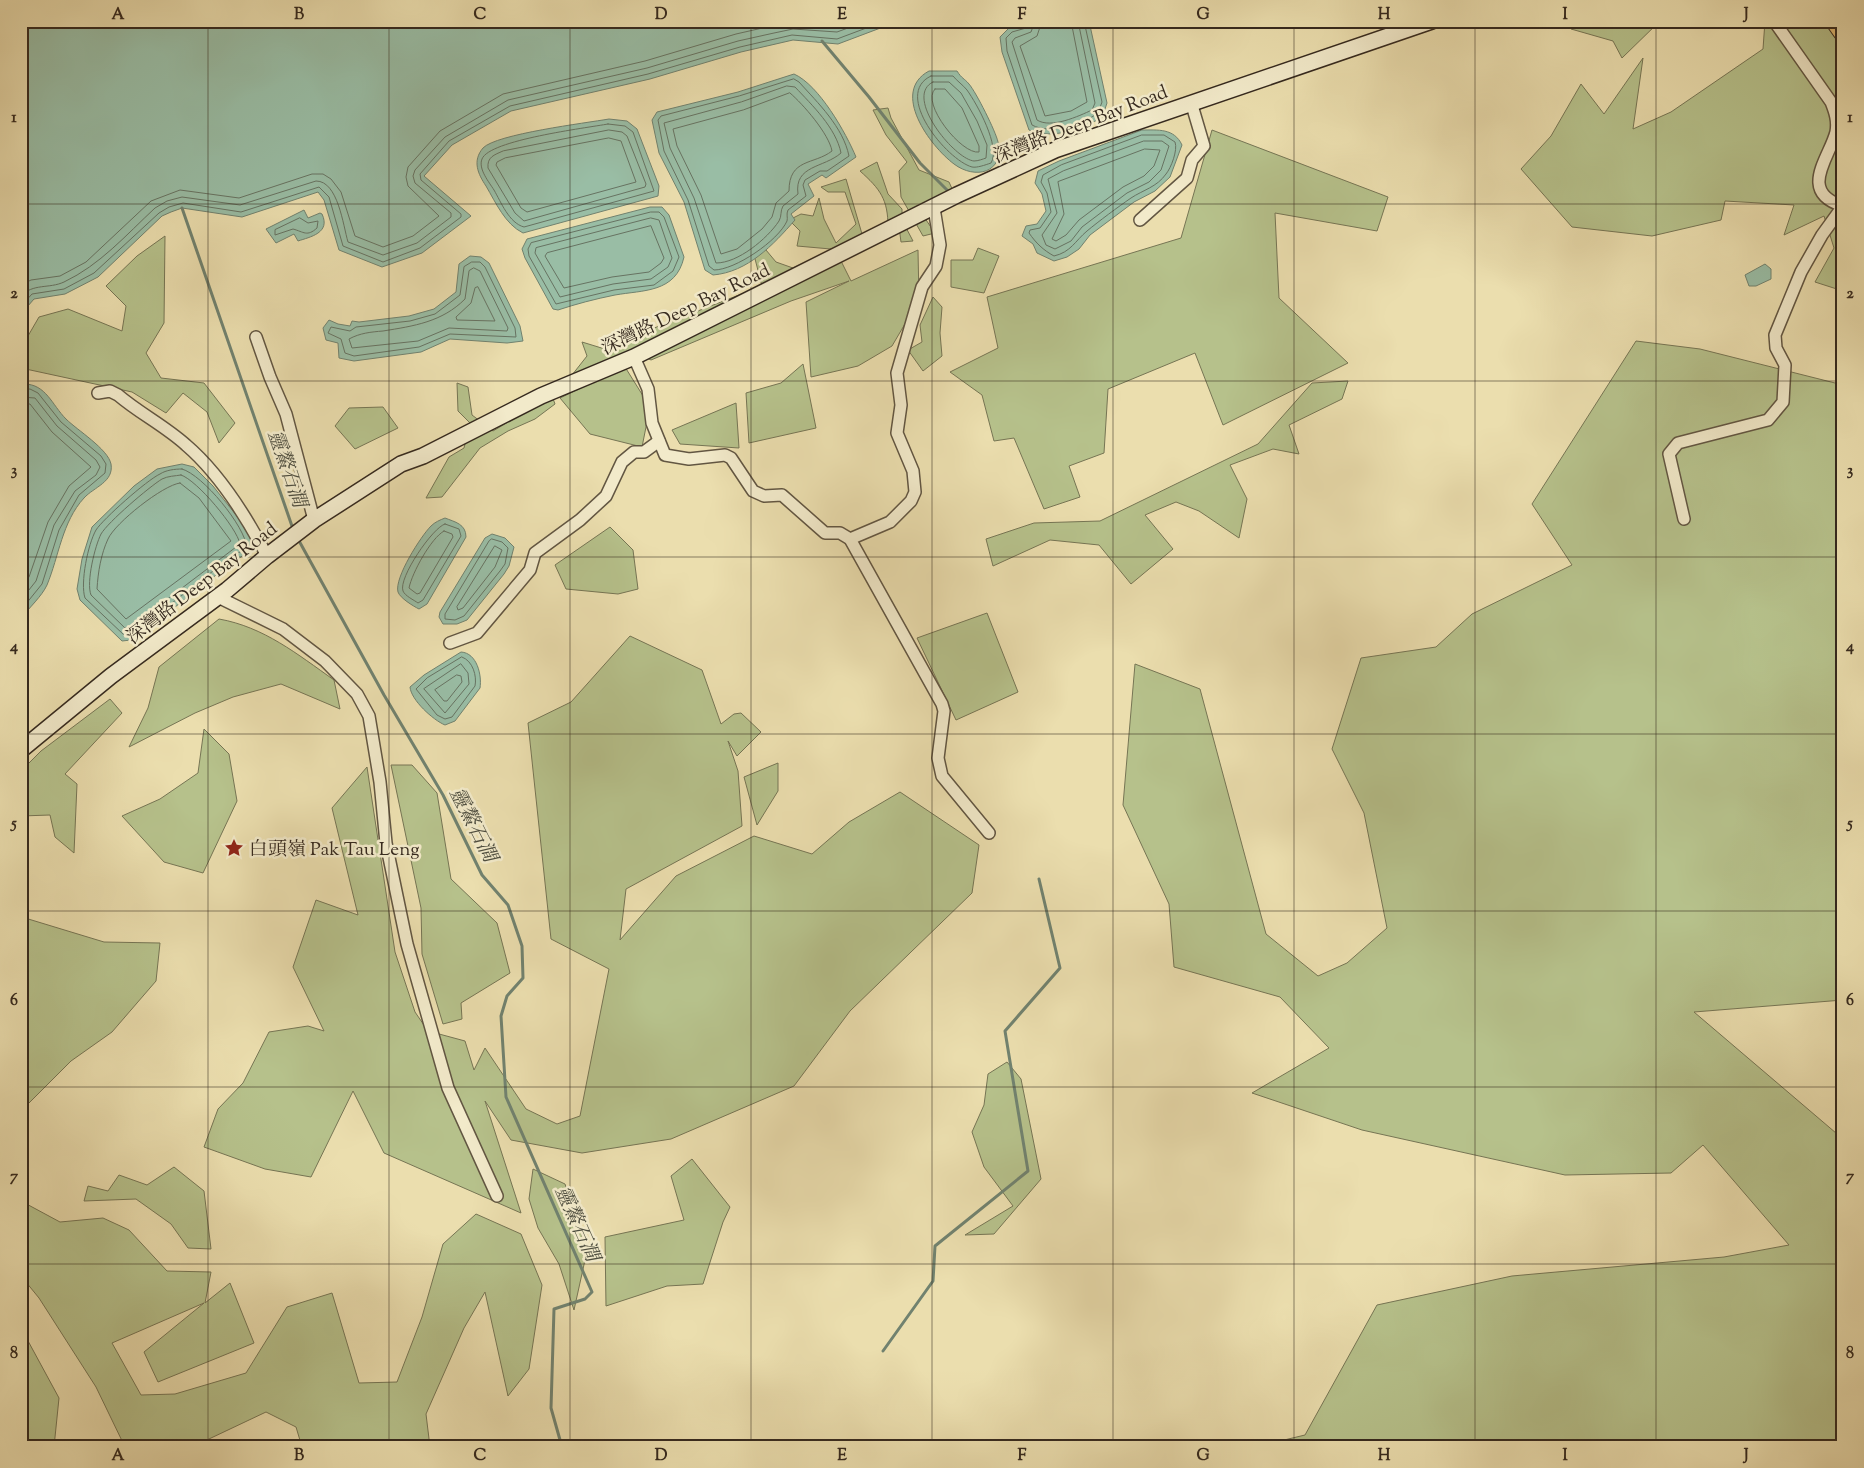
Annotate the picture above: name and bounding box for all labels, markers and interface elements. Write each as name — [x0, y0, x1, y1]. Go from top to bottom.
text: A — [112, 4, 125, 27]
text: B — [294, 4, 304, 27]
text: C — [474, 4, 487, 27]
text: D — [655, 4, 668, 27]
text: E — [837, 4, 847, 27]
text: F — [1018, 4, 1027, 27]
text: G — [1196, 4, 1210, 27]
text: H — [1378, 4, 1391, 27]
text: I — [1562, 4, 1568, 27]
text: J — [1742, 4, 1749, 27]
street label: 深灣路 Deep Bay Road — [990, 80, 1172, 171]
text: 1 — [11, 107, 17, 130]
text: 1 — [1847, 107, 1853, 130]
street label: 深灣路 Deep Bay Road — [597, 257, 775, 363]
text: 2 — [10, 283, 18, 306]
text: 2 — [1846, 283, 1854, 306]
water label: 靈鰲石澗 — [259, 426, 313, 514]
text: 3 — [11, 460, 18, 483]
text: 3 — [1847, 460, 1854, 483]
street label: 深灣路 Deep Bay Road — [121, 516, 284, 652]
text: 4 — [9, 636, 18, 659]
text: 4 — [1845, 636, 1854, 659]
water label: 靈鰲石澗 — [441, 783, 504, 870]
text: 5 — [9, 813, 17, 836]
text: 5 — [1845, 813, 1853, 836]
place icon: 白頭嶺 Pak Tau Leng — [223, 837, 245, 859]
place label: 白頭嶺 Pak Tau Leng — [249, 837, 419, 864]
text: 6 — [10, 990, 18, 1013]
text: 6 — [1846, 990, 1854, 1013]
text: 7 — [10, 1166, 19, 1189]
text: 7 — [1846, 1166, 1855, 1189]
water label: 靈鰲石澗 — [546, 1182, 606, 1269]
text: 8 — [10, 1343, 18, 1366]
text: 8 — [1846, 1343, 1854, 1366]
text: A — [112, 1445, 125, 1468]
text: B — [294, 1445, 304, 1468]
text: C — [474, 1445, 487, 1468]
text: D — [655, 1445, 668, 1468]
text: E — [837, 1445, 847, 1468]
text: F — [1018, 1445, 1027, 1468]
text: G — [1196, 1445, 1210, 1468]
text: H — [1378, 1445, 1391, 1468]
text: I — [1562, 1445, 1568, 1468]
text: J — [1742, 1445, 1749, 1468]

